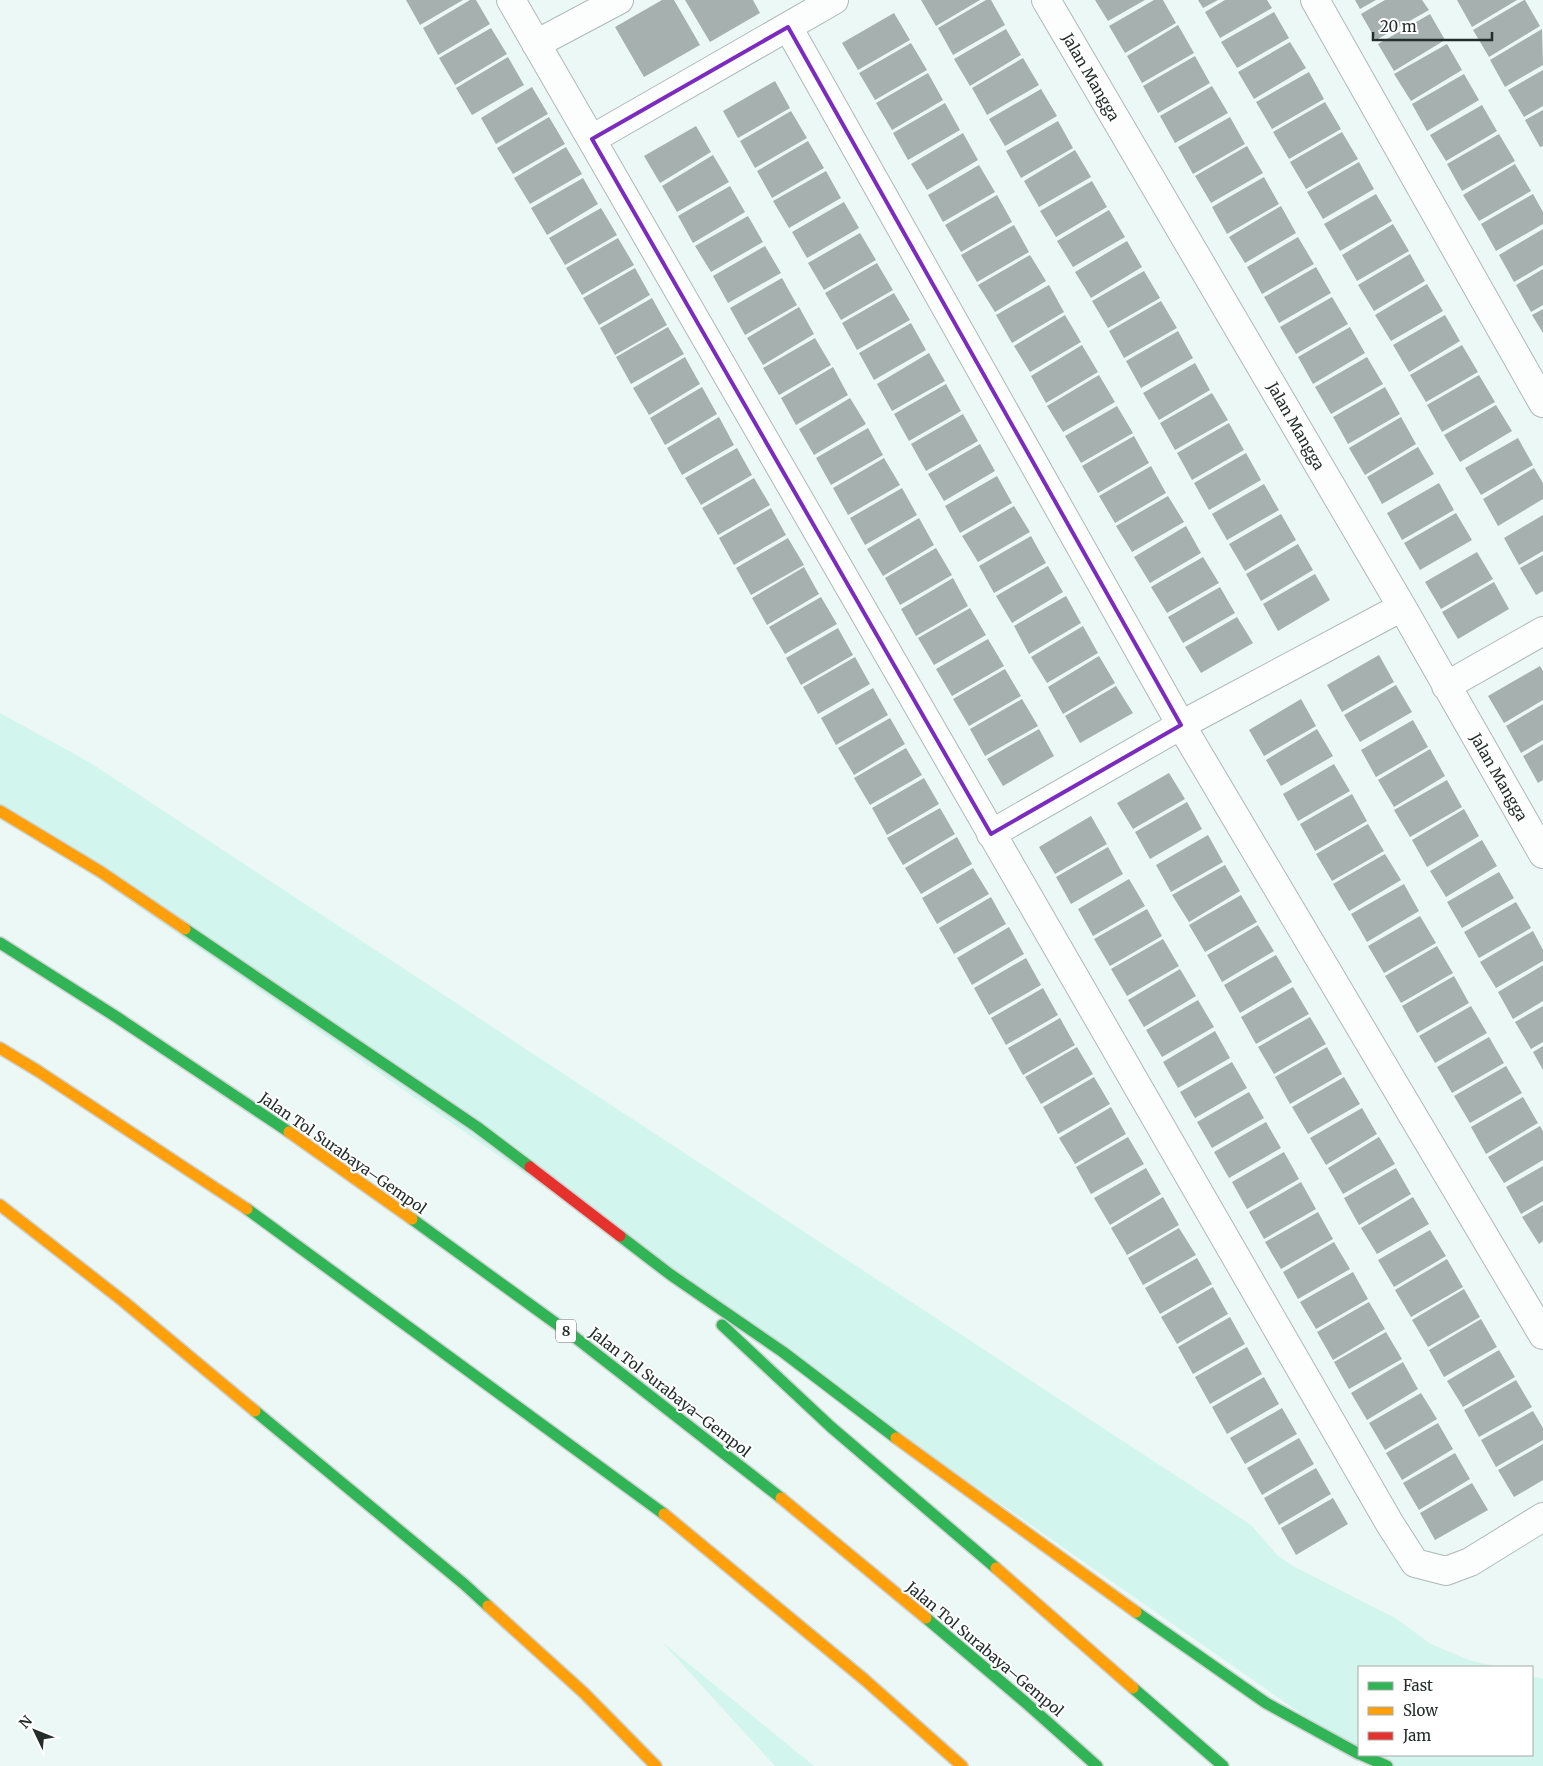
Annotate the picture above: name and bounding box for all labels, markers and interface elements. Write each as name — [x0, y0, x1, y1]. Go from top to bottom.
scale bar — [1373, 10, 1492, 42]
text: 20 m — [1380, 17, 1417, 36]
street label: Jalan Mangga — [1058, 29, 1124, 124]
street label: Jalan Mangga — [1263, 378, 1329, 473]
street label: Jalan Mangga — [1466, 729, 1532, 824]
street label: Jalan Tol Surabaya–Gempol — [255, 1087, 430, 1218]
road number: 8 — [556, 1320, 576, 1342]
street label: Jalan Tol Surabaya–Gempol — [585, 1322, 755, 1461]
street label: Jalan Tol Surabaya–Gempol — [902, 1577, 1068, 1721]
legend — [1358, 1666, 1533, 1756]
text: Fast — [1403, 1676, 1433, 1695]
text: Slow — [1403, 1701, 1438, 1720]
north arrow — [10, 1706, 60, 1756]
text: N — [15, 1712, 36, 1732]
text: Jam — [1402, 1726, 1431, 1745]

